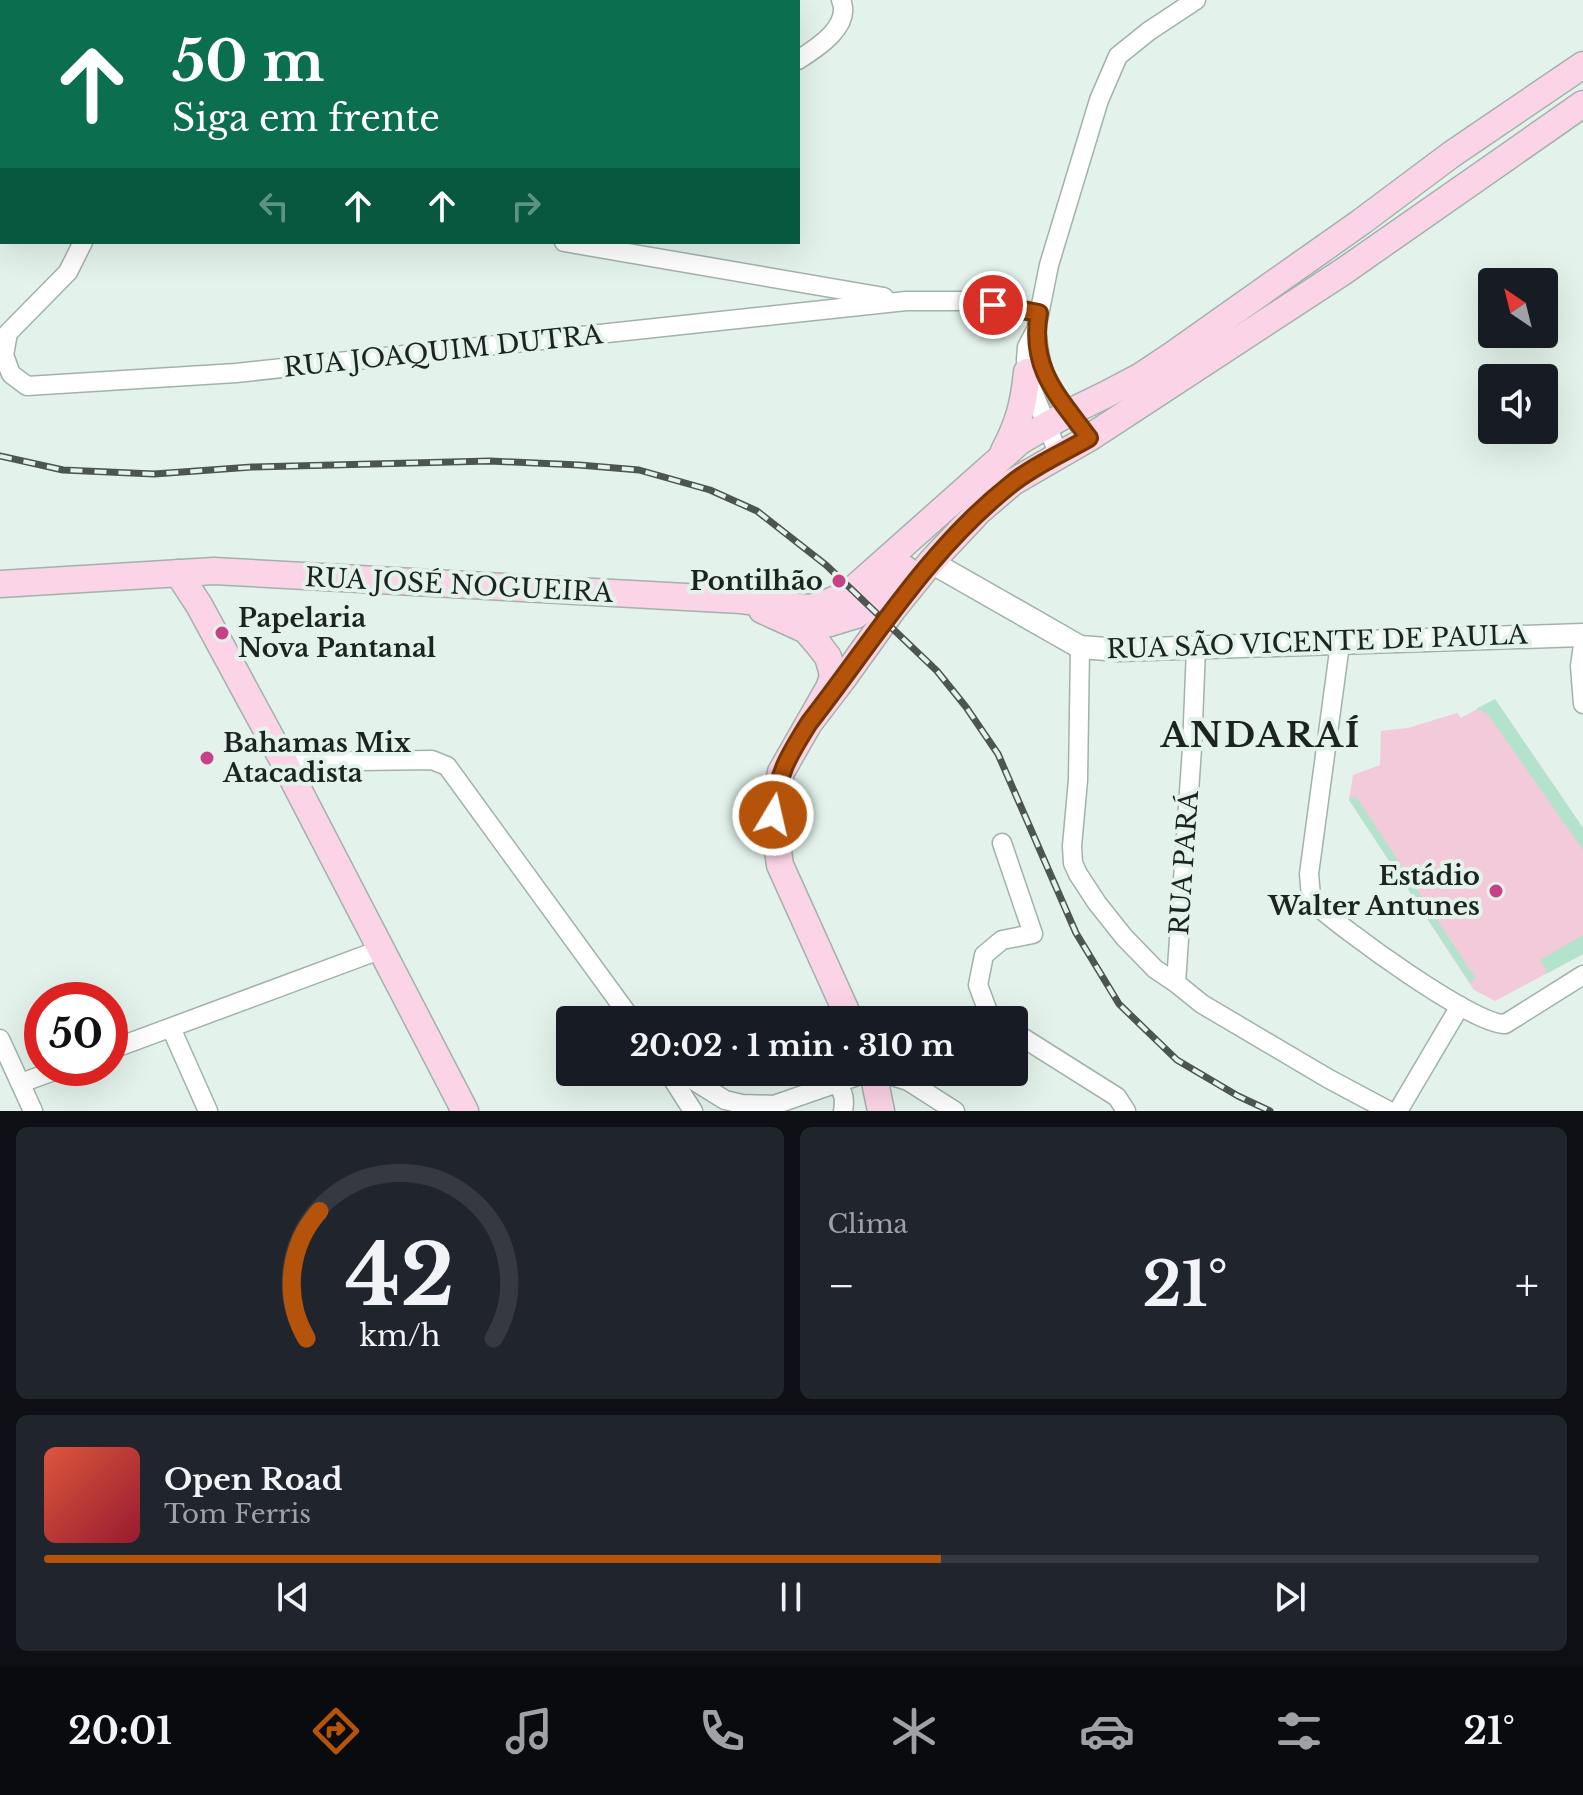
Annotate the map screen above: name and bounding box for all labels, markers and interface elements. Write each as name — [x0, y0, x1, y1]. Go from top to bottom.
text: 50 m — [172, 27, 324, 96]
icon: ahead — [40, 32, 144, 136]
text: Siga em frente — [172, 96, 440, 141]
icon: left — [252, 184, 296, 228]
icon: ahead — [336, 184, 380, 228]
icon: ahead — [420, 184, 464, 228]
icon: right — [504, 184, 548, 228]
north arrow — [1478, 268, 1558, 348]
map controls — [1478, 268, 1558, 444]
pin — [959, 271, 1027, 339]
icon: arrive — [971, 283, 1015, 327]
street label: RUA JOAQUIM DUTRA — [282, 318, 605, 384]
button: sound — [1478, 364, 1558, 444]
street label: RUA JOSÉ NOGUEIRA — [304, 561, 615, 609]
place label: Pontilhão — [690, 565, 823, 597]
marker: Pontilhão — [830, 572, 848, 590]
place label: Papelaria Nova Pantanal — [238, 602, 436, 664]
street label: RUA SÃO VICENTE DE PAULA — [1106, 619, 1529, 665]
marker: Papelaria Nova Pantanal — [213, 624, 231, 642]
district label: ANDARAÍ — [1160, 714, 1361, 756]
place label: Bahamas Mix Atacadista — [222, 727, 411, 789]
marker: Bahamas Mix Atacadista — [198, 749, 216, 767]
position arrow — [731, 773, 815, 857]
street label: RUA PARÁ — [1163, 789, 1205, 936]
place label: Estádio Walter Antunes — [1267, 860, 1480, 922]
marker: Estádio Walter Antunes — [1487, 882, 1505, 900]
speed limit sign: 50 — [24, 982, 128, 1086]
text: 20:02 · 1 min · 310 m — [630, 1027, 954, 1064]
text: Clima — [828, 1208, 908, 1240]
text: 42 — [345, 1224, 454, 1327]
text: 21° — [1142, 1248, 1228, 1322]
text: − — [828, 1258, 855, 1313]
text: + — [1515, 1258, 1539, 1313]
text: km/h — [359, 1318, 440, 1354]
text: Open Road — [164, 1461, 343, 1498]
text: Tom Ferris — [164, 1498, 311, 1530]
icon: previous — [271, 1575, 315, 1619]
icon: pause — [769, 1575, 813, 1619]
icon: next — [1268, 1575, 1312, 1619]
icon: directions — [308, 1703, 364, 1759]
icon: music — [501, 1703, 557, 1759]
icon: phone — [694, 1703, 750, 1759]
icon: climate — [886, 1703, 942, 1759]
icon: car — [1079, 1703, 1135, 1759]
icon: filters — [1271, 1703, 1327, 1759]
text: 20:01 — [68, 1709, 172, 1754]
text: 21° — [1464, 1709, 1515, 1754]

